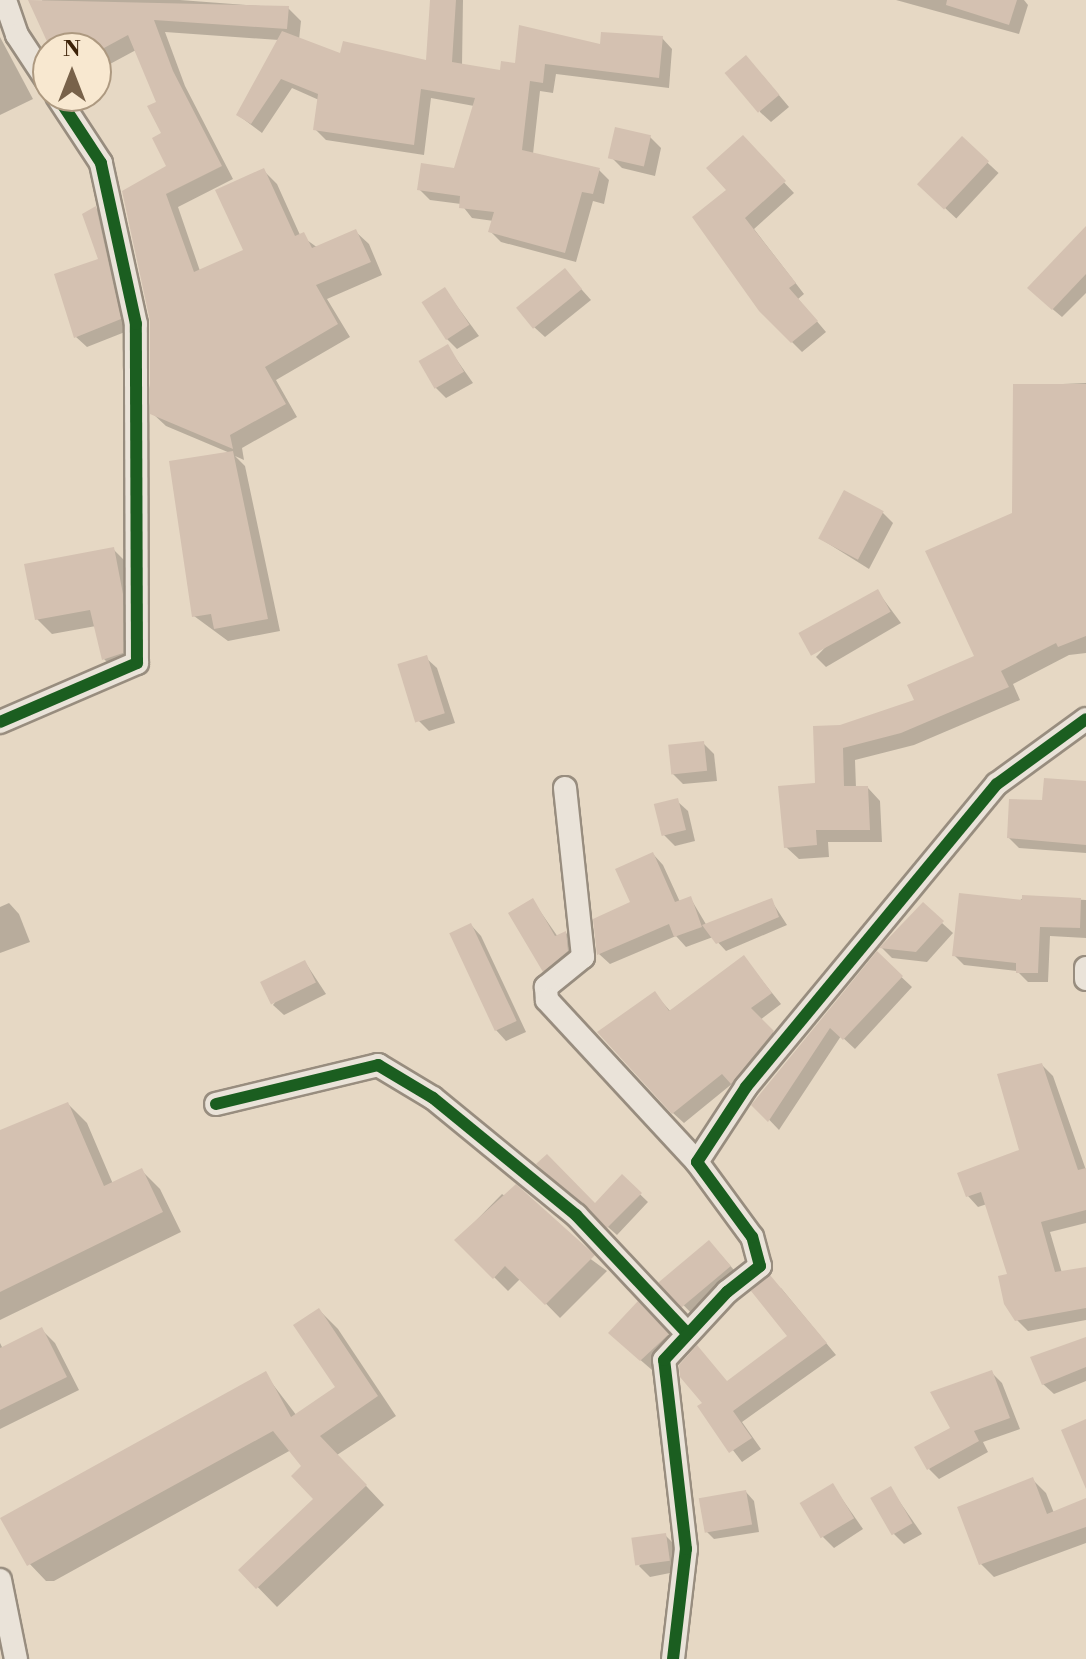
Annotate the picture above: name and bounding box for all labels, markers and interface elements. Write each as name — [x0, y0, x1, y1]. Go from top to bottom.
north arrow — [32, 32, 112, 112]
text: N — [63, 36, 81, 63]

